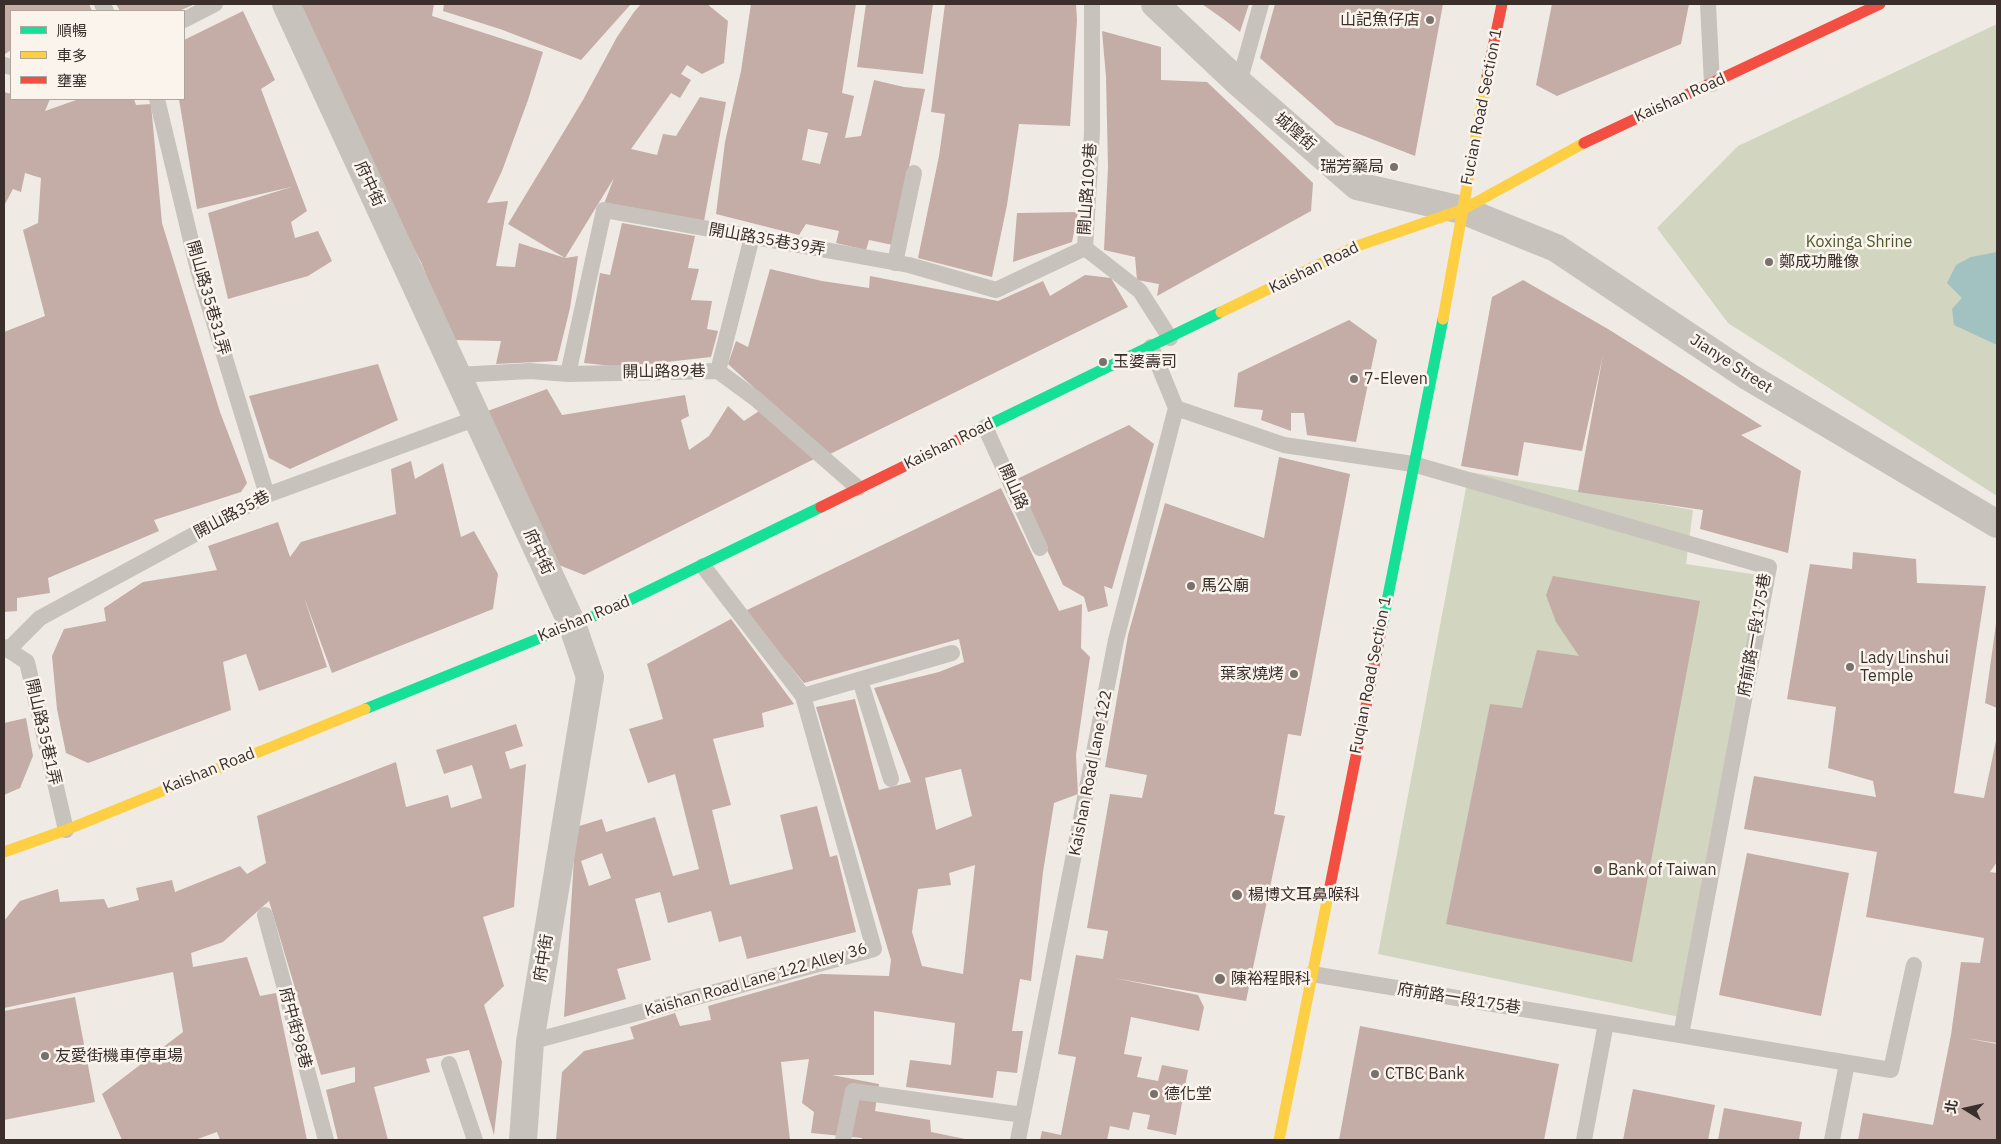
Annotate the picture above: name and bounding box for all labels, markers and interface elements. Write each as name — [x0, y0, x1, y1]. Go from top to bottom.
legend — [10, 10, 185, 100]
place label: 山記魚仔店 — [1340, 10, 1420, 30]
marker: 山記魚仔店 — [1424, 14, 1436, 26]
text: 順暢 — [57, 21, 87, 40]
street label: Fucian Road Section 1 — [1457, 27, 1507, 187]
text: 車多 — [57, 46, 87, 65]
street label: Kaishan Road — [1632, 69, 1728, 127]
text: 壅塞 — [57, 71, 87, 90]
street label: 城隍街 — [1271, 109, 1319, 155]
street label: 開山路109巷 — [1075, 142, 1101, 236]
place label: 瑞芳藥局 — [1320, 157, 1384, 177]
street label: 府中街 — [350, 158, 388, 210]
marker: 瑞芳藥局 — [1388, 161, 1400, 173]
street label: 開山路35巷39弄 — [707, 220, 827, 260]
park label: Koxinga Shrine — [1806, 232, 1912, 252]
street label: 開山路35巷31弄 — [182, 238, 234, 358]
street label: Kaishan Road — [1266, 238, 1362, 298]
place label: 鄭成功雕像 — [1779, 252, 1859, 272]
marker: 鄭成功雕像 — [1763, 256, 1775, 268]
street label: Jianye Street — [1686, 330, 1776, 398]
place label: 玉婆壽司 — [1113, 352, 1177, 372]
marker: 玉婆壽司 — [1097, 356, 1109, 368]
street label: 開山路89巷 — [622, 362, 706, 382]
place label: 7-Eleven — [1364, 369, 1428, 389]
marker: 7-Eleven — [1348, 373, 1360, 385]
street label: Kaishan Road — [901, 414, 997, 474]
street label: 開山路 — [994, 461, 1032, 513]
street label: 開山路35巷 — [191, 487, 273, 543]
street label: 府中街 — [519, 526, 557, 578]
street label: 府前路一段175巷 — [1735, 572, 1775, 698]
place label: 馬公廟 — [1201, 576, 1249, 596]
marker: 馬公廟 — [1185, 580, 1197, 592]
street label: Kaishan Road — [535, 592, 633, 646]
street label: Fuqian Road Section 1 — [1346, 595, 1396, 755]
place label: Lady Linshui Temple — [1860, 648, 1949, 686]
marker: Lady Linshui Temple — [1844, 661, 1856, 673]
place label: 葉家燒烤 — [1220, 664, 1284, 684]
marker: 葉家燒烤 — [1288, 668, 1300, 680]
street label: 開山路35巷1弄 — [21, 677, 65, 787]
street label: Kaishan Road Lane 122 — [1066, 689, 1116, 857]
street label: Kaishan Road — [160, 744, 258, 798]
place label: Bank of Taiwan — [1608, 860, 1716, 880]
marker: Bank of Taiwan — [1592, 864, 1604, 876]
place label: 楊博文耳鼻喉科 — [1248, 885, 1360, 905]
marker: 楊博文耳鼻喉科 — [1230, 888, 1244, 902]
street label: 府中街 — [531, 933, 557, 983]
street label: Kaishan Road Lane 122 Alley 36 — [643, 939, 869, 1021]
place label: 陳裕程眼科 — [1231, 969, 1311, 989]
marker: 陳裕程眼科 — [1213, 972, 1227, 986]
street label: 府前路一段175巷 — [1396, 980, 1522, 1018]
street label: 府中街98巷 — [275, 985, 315, 1071]
place label: 友愛街機車停車場 — [55, 1046, 183, 1066]
marker: 友愛街機車停車場 — [39, 1050, 51, 1062]
place label: CTBC Bank — [1385, 1064, 1465, 1084]
marker: CTBC Bank — [1369, 1068, 1381, 1080]
place label: 德化堂 — [1164, 1084, 1212, 1104]
north arrow — [1941, 1084, 1991, 1134]
marker: 德化堂 — [1148, 1088, 1160, 1100]
text: 北 — [1941, 1098, 1961, 1115]

